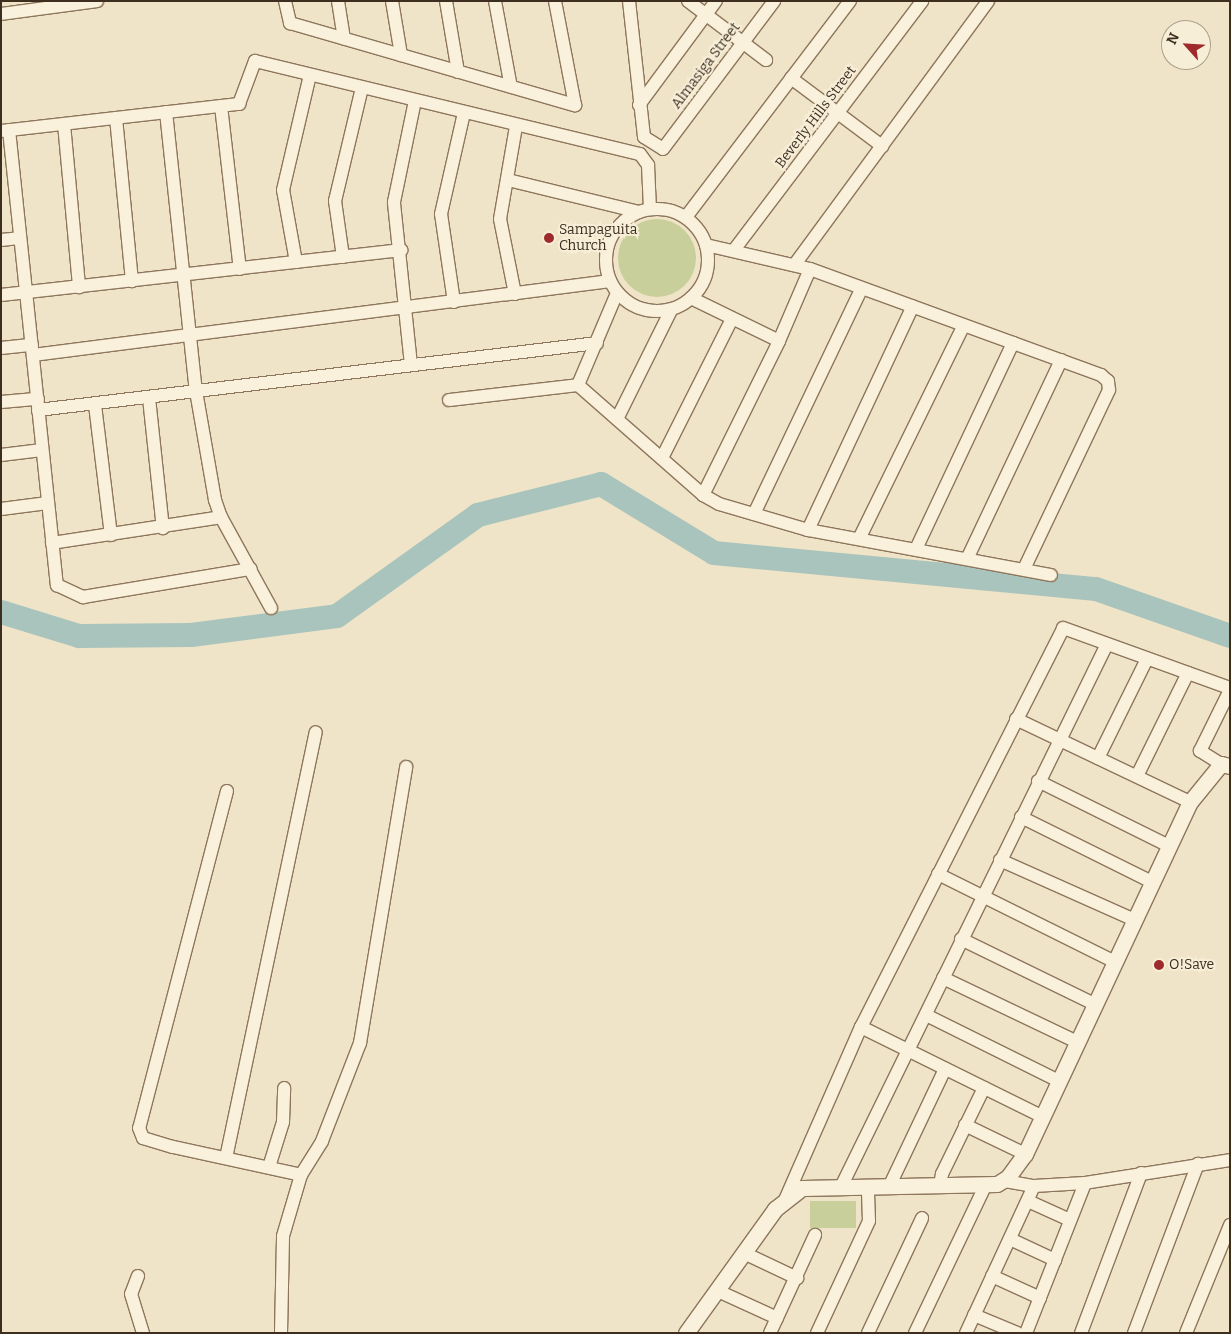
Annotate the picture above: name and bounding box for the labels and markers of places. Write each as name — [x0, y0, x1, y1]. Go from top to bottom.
place label: Sampaguita Church — [559, 222, 637, 254]
marker: Sampaguita Church — [543, 232, 555, 244]
place label: O!Save — [1169, 957, 1214, 973]
marker: O!Save — [1153, 959, 1165, 971]

